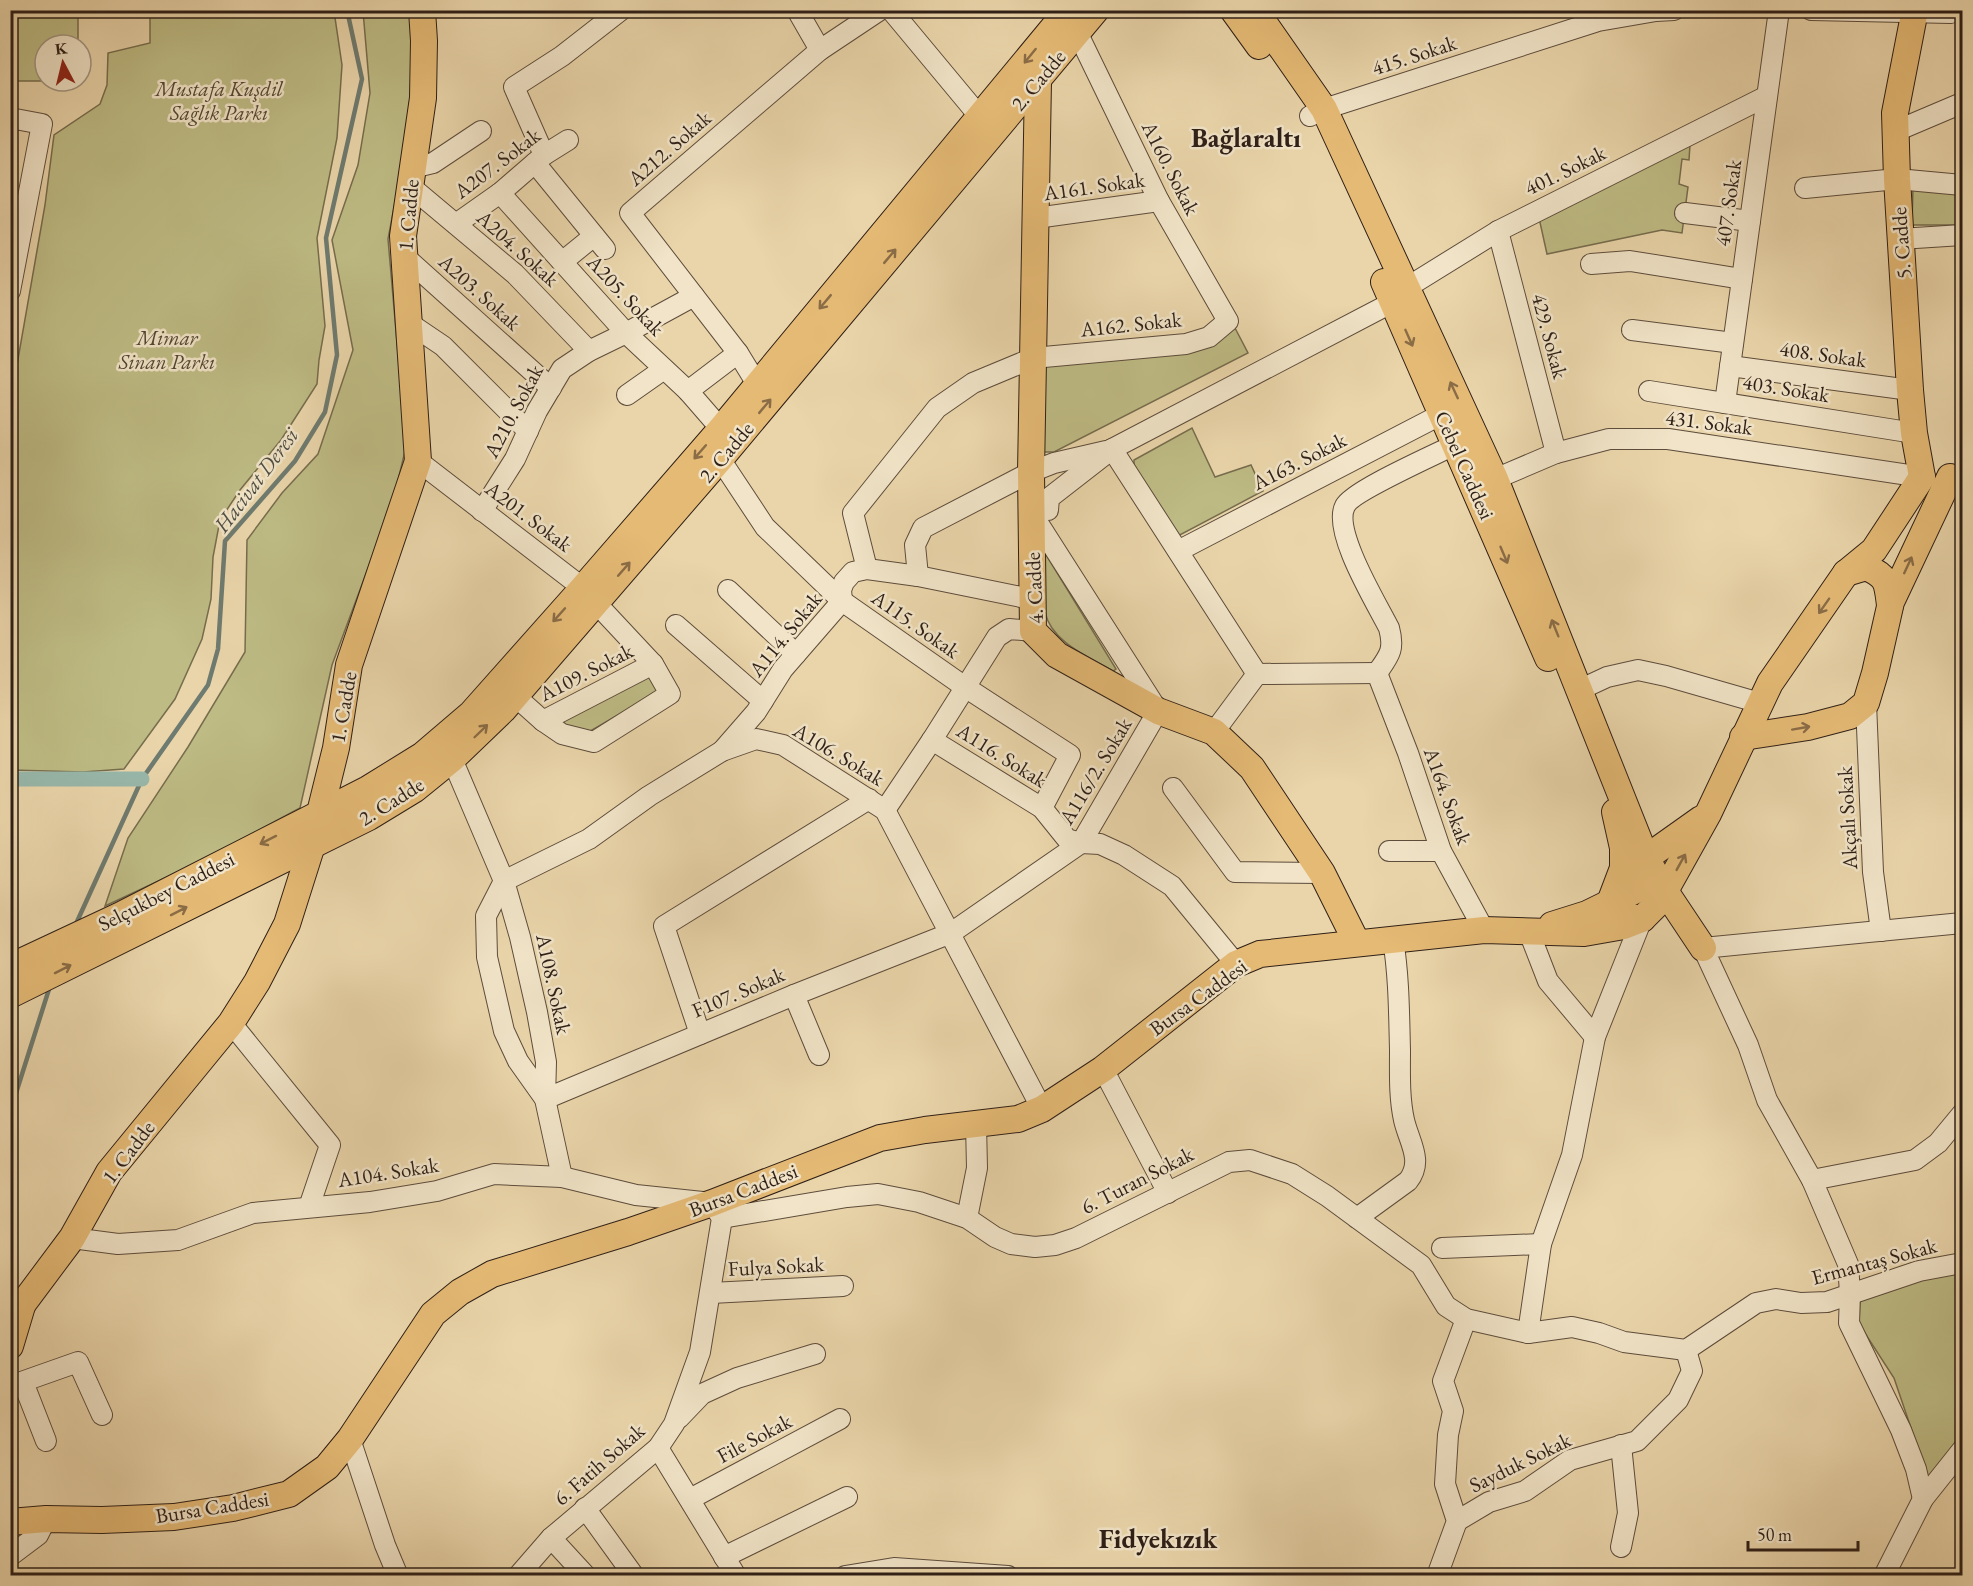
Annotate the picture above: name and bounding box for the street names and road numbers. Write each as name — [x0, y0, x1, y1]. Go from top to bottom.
street label: 415. Sokak — [1368, 28, 1461, 81]
street label: 2. Cadde — [1005, 44, 1071, 116]
street label: A212. Sokak — [621, 104, 717, 192]
street label: A160. Sokak — [1135, 116, 1207, 220]
street label: A207. Sokak — [447, 121, 547, 205]
street label: 401. Sokak — [1520, 138, 1611, 201]
street label: 407. Sokak — [1709, 157, 1748, 248]
street label: A161. Sokak — [1041, 165, 1147, 207]
street label: 1. Cadde — [391, 178, 425, 252]
street label: A204. Sokak — [470, 203, 566, 293]
street label: 5. Cadde — [1885, 206, 1917, 280]
street label: A203. Sokak — [432, 247, 528, 337]
street label: A205. Sokak — [581, 248, 671, 342]
street label: 429. Sokak — [1526, 290, 1575, 383]
street label: A162. Sokak — [1078, 305, 1184, 343]
street label: 408. Sokak — [1778, 335, 1869, 374]
street label: A210. Sokak — [477, 359, 549, 463]
street label: 403. Sokak — [1741, 368, 1832, 408]
street label: 431. Sokak — [1664, 403, 1755, 441]
street label: Cebel Caddesi — [1429, 407, 1501, 523]
street label: 2. Cadde — [693, 416, 759, 488]
street label: A163. Sokak — [1247, 425, 1351, 497]
street label: A201. Sokak — [479, 474, 579, 558]
street label: 4. Cadde — [1019, 551, 1049, 625]
street label: A115. Sokak — [866, 583, 966, 665]
street label: A114. Sokak — [742, 585, 828, 683]
street label: A109. Sokak — [534, 636, 638, 708]
street label: 1. Cadde — [323, 669, 363, 745]
street label: A116/2. Sokak — [1052, 712, 1138, 830]
street label: A106. Sokak — [788, 716, 891, 792]
street label: A116. Sokak — [951, 716, 1053, 794]
street label: A164. Sokak — [1418, 743, 1478, 849]
street label: Akçalı Sokak — [1831, 765, 1863, 871]
street label: 2. Cadde — [353, 771, 429, 831]
street label: Selçukbey Caddesi — [93, 845, 239, 937]
street label: A108. Sokak — [530, 930, 578, 1038]
street label: Bursa Caddesi — [1144, 952, 1252, 1042]
street label: F107. Sokak — [688, 960, 789, 1024]
street label: 1. Cadde — [96, 1115, 160, 1189]
street label: 6. Turan Sokak — [1076, 1140, 1199, 1220]
street label: A104. Sokak — [335, 1151, 441, 1193]
street label: Bursa Caddesi — [685, 1157, 801, 1223]
street label: Ermantaş Sokak — [1808, 1231, 1941, 1291]
street label: Fulya Sokak — [727, 1250, 826, 1282]
street label: File Sokak — [712, 1406, 797, 1469]
street label: 6. Fatih Sokak — [548, 1416, 651, 1511]
street label: Sayduk Sokak — [1465, 1425, 1577, 1498]
street label: Bursa Caddesi — [153, 1485, 271, 1529]

